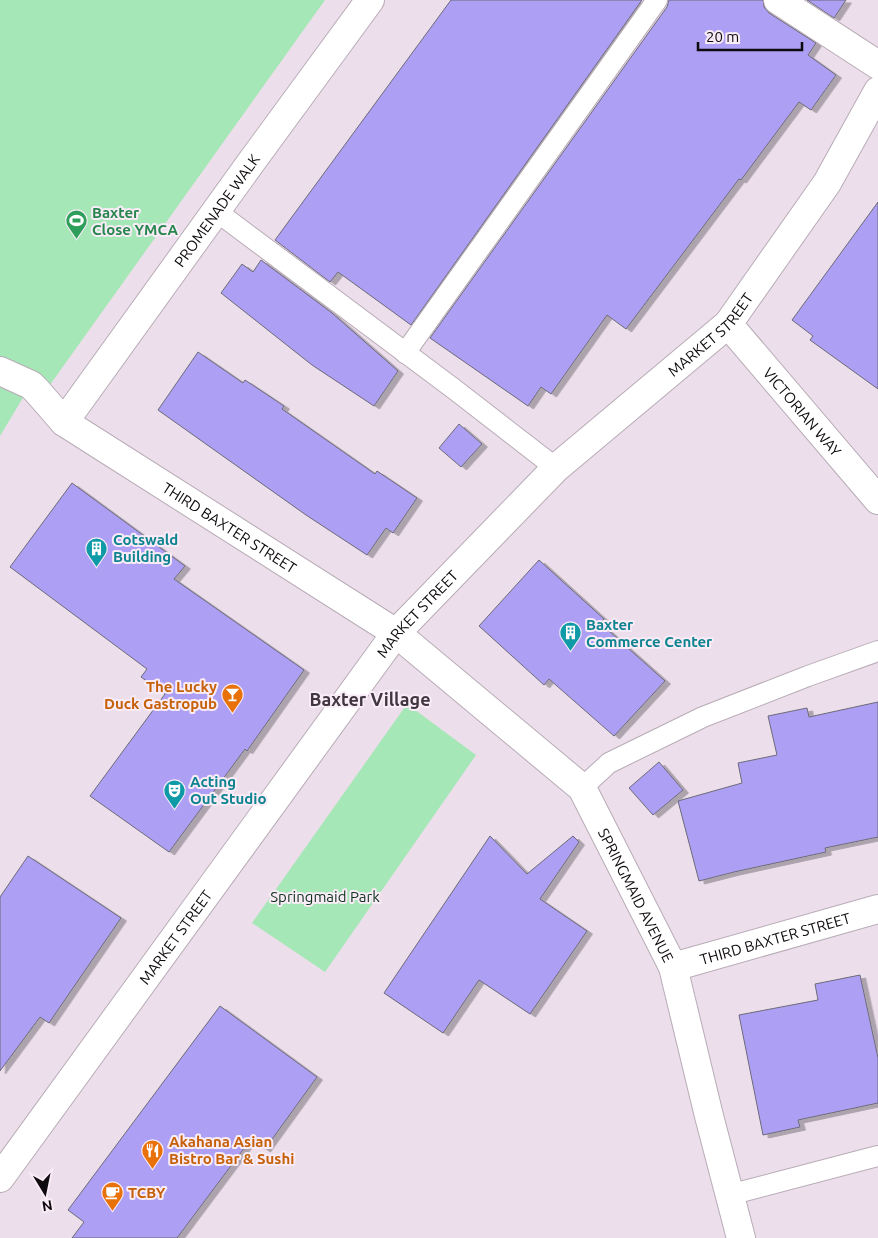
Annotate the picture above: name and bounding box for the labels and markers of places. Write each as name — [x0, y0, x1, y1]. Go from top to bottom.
place label: Baxter Close YMCA — [92, 204, 178, 238]
sports icon: Baxter Close YMCA — [64, 209, 88, 240]
place label: Cotswald Building — [113, 531, 178, 565]
building icon: Cotswald Building — [85, 536, 109, 567]
place label: Baxter Commerce Center — [586, 616, 713, 650]
building icon: Baxter Commerce Center — [558, 621, 582, 652]
place label: The Lucky Duck Gastropub — [104, 678, 217, 712]
bar icon: The Lucky Duck Gastropub — [221, 683, 245, 714]
place label: Acting Out Studio — [190, 773, 267, 807]
theatre icon: Acting Out Studio — [162, 778, 186, 809]
place label: Akahana Asian Bistro Bar & Sushi — [169, 1133, 294, 1167]
restaurant icon: Akahana Asian Bistro Bar & Sushi — [141, 1138, 165, 1169]
cafe icon: TCBY — [100, 1180, 124, 1211]
place label: TCBY — [128, 1184, 166, 1201]

